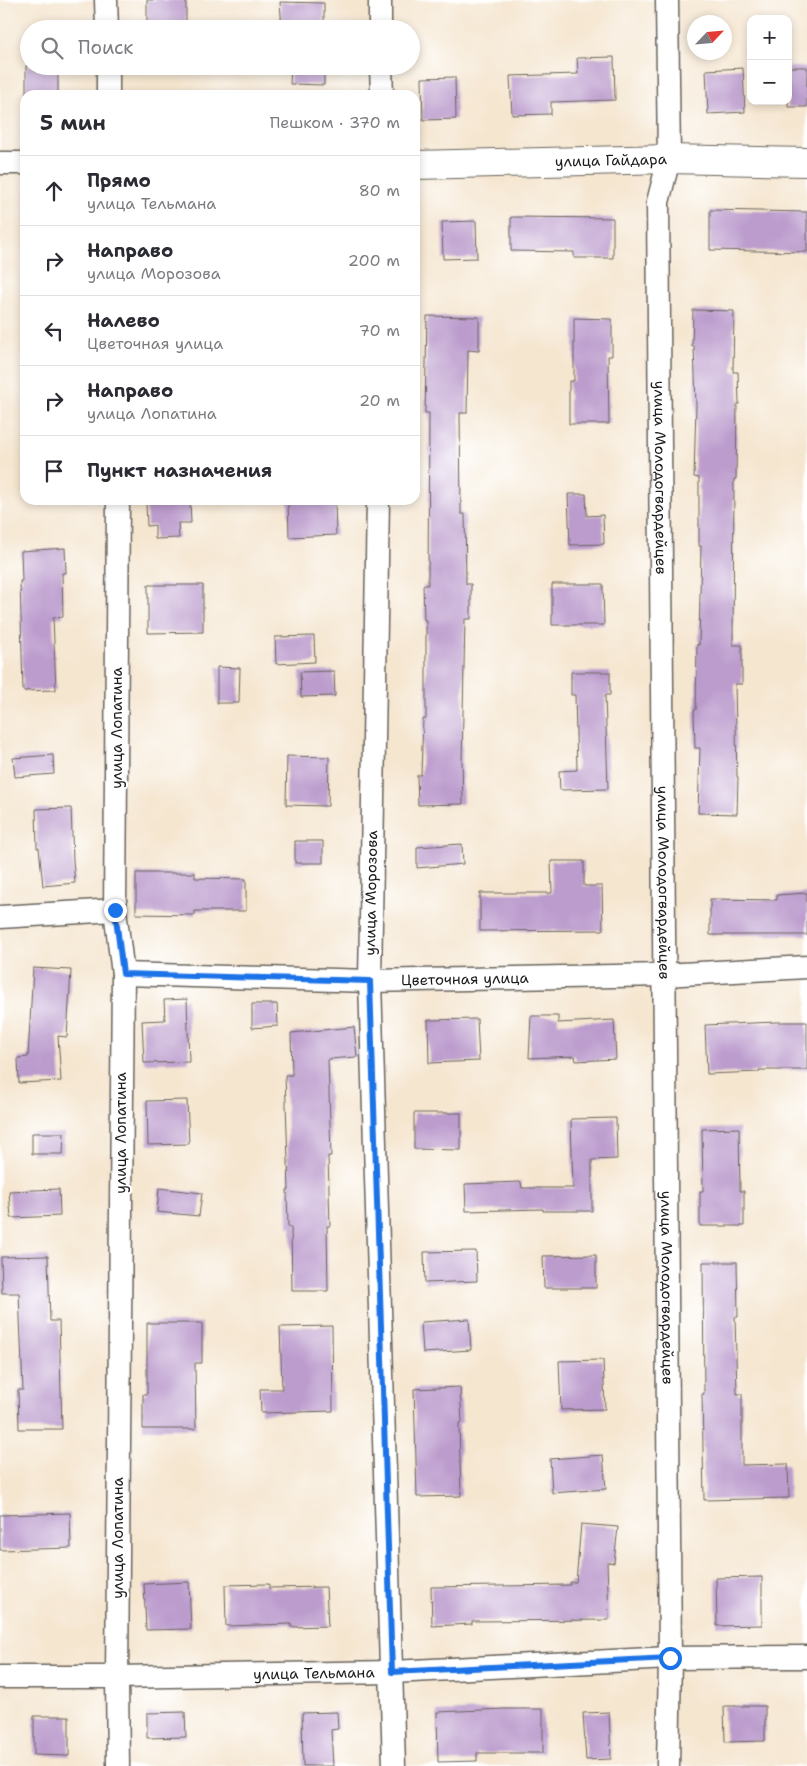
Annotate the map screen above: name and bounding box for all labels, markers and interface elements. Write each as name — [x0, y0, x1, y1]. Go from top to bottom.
north arrow — [687, 15, 732, 60]
map controls — [747, 15, 792, 105]
button: + — [747, 15, 792, 60]
search box — [20, 20, 420, 75]
icon: search — [38, 34, 66, 62]
text: Поиск — [78, 35, 133, 60]
button: − — [747, 60, 792, 105]
text: 5 мин — [40, 109, 106, 137]
text: Пешком · 370 m — [270, 112, 400, 133]
street label: улица Гайдара — [555, 149, 668, 172]
text: Прямо — [87, 168, 151, 193]
icon: ahead — [40, 177, 68, 205]
text: 80 m — [359, 180, 400, 201]
text: улица Тельмана — [87, 193, 216, 214]
text: Направо — [87, 238, 173, 263]
icon: right — [40, 247, 68, 275]
text: 200 m — [348, 250, 400, 271]
text: улица Морозова — [87, 263, 221, 284]
text: Налево — [87, 308, 160, 333]
icon: left — [40, 317, 68, 345]
text: 70 m — [359, 320, 400, 341]
text: Цветочная улица — [87, 333, 223, 354]
text: Направо — [87, 378, 173, 403]
street label: улица Молодогвардейцев — [649, 381, 671, 575]
icon: right — [40, 387, 68, 415]
text: 20 m — [359, 390, 400, 411]
text: улица Лопатина — [87, 403, 217, 424]
icon: arrive — [40, 457, 68, 485]
text: Пункт назначения — [87, 458, 272, 483]
street label: улица Лопатина — [107, 667, 127, 789]
street label: улица Молодогвардейцев — [653, 786, 674, 980]
street label: улица Морозова — [360, 830, 382, 956]
route end — [104, 899, 127, 922]
street label: Цветочная улица — [401, 968, 530, 990]
street label: улица Лопатина — [111, 1072, 131, 1194]
street label: улица Молодогвардейцев — [656, 1191, 678, 1385]
street label: улица Лопатина — [108, 1477, 128, 1599]
route start — [659, 1647, 682, 1670]
street label: улица Тельмана — [253, 1662, 375, 1685]

